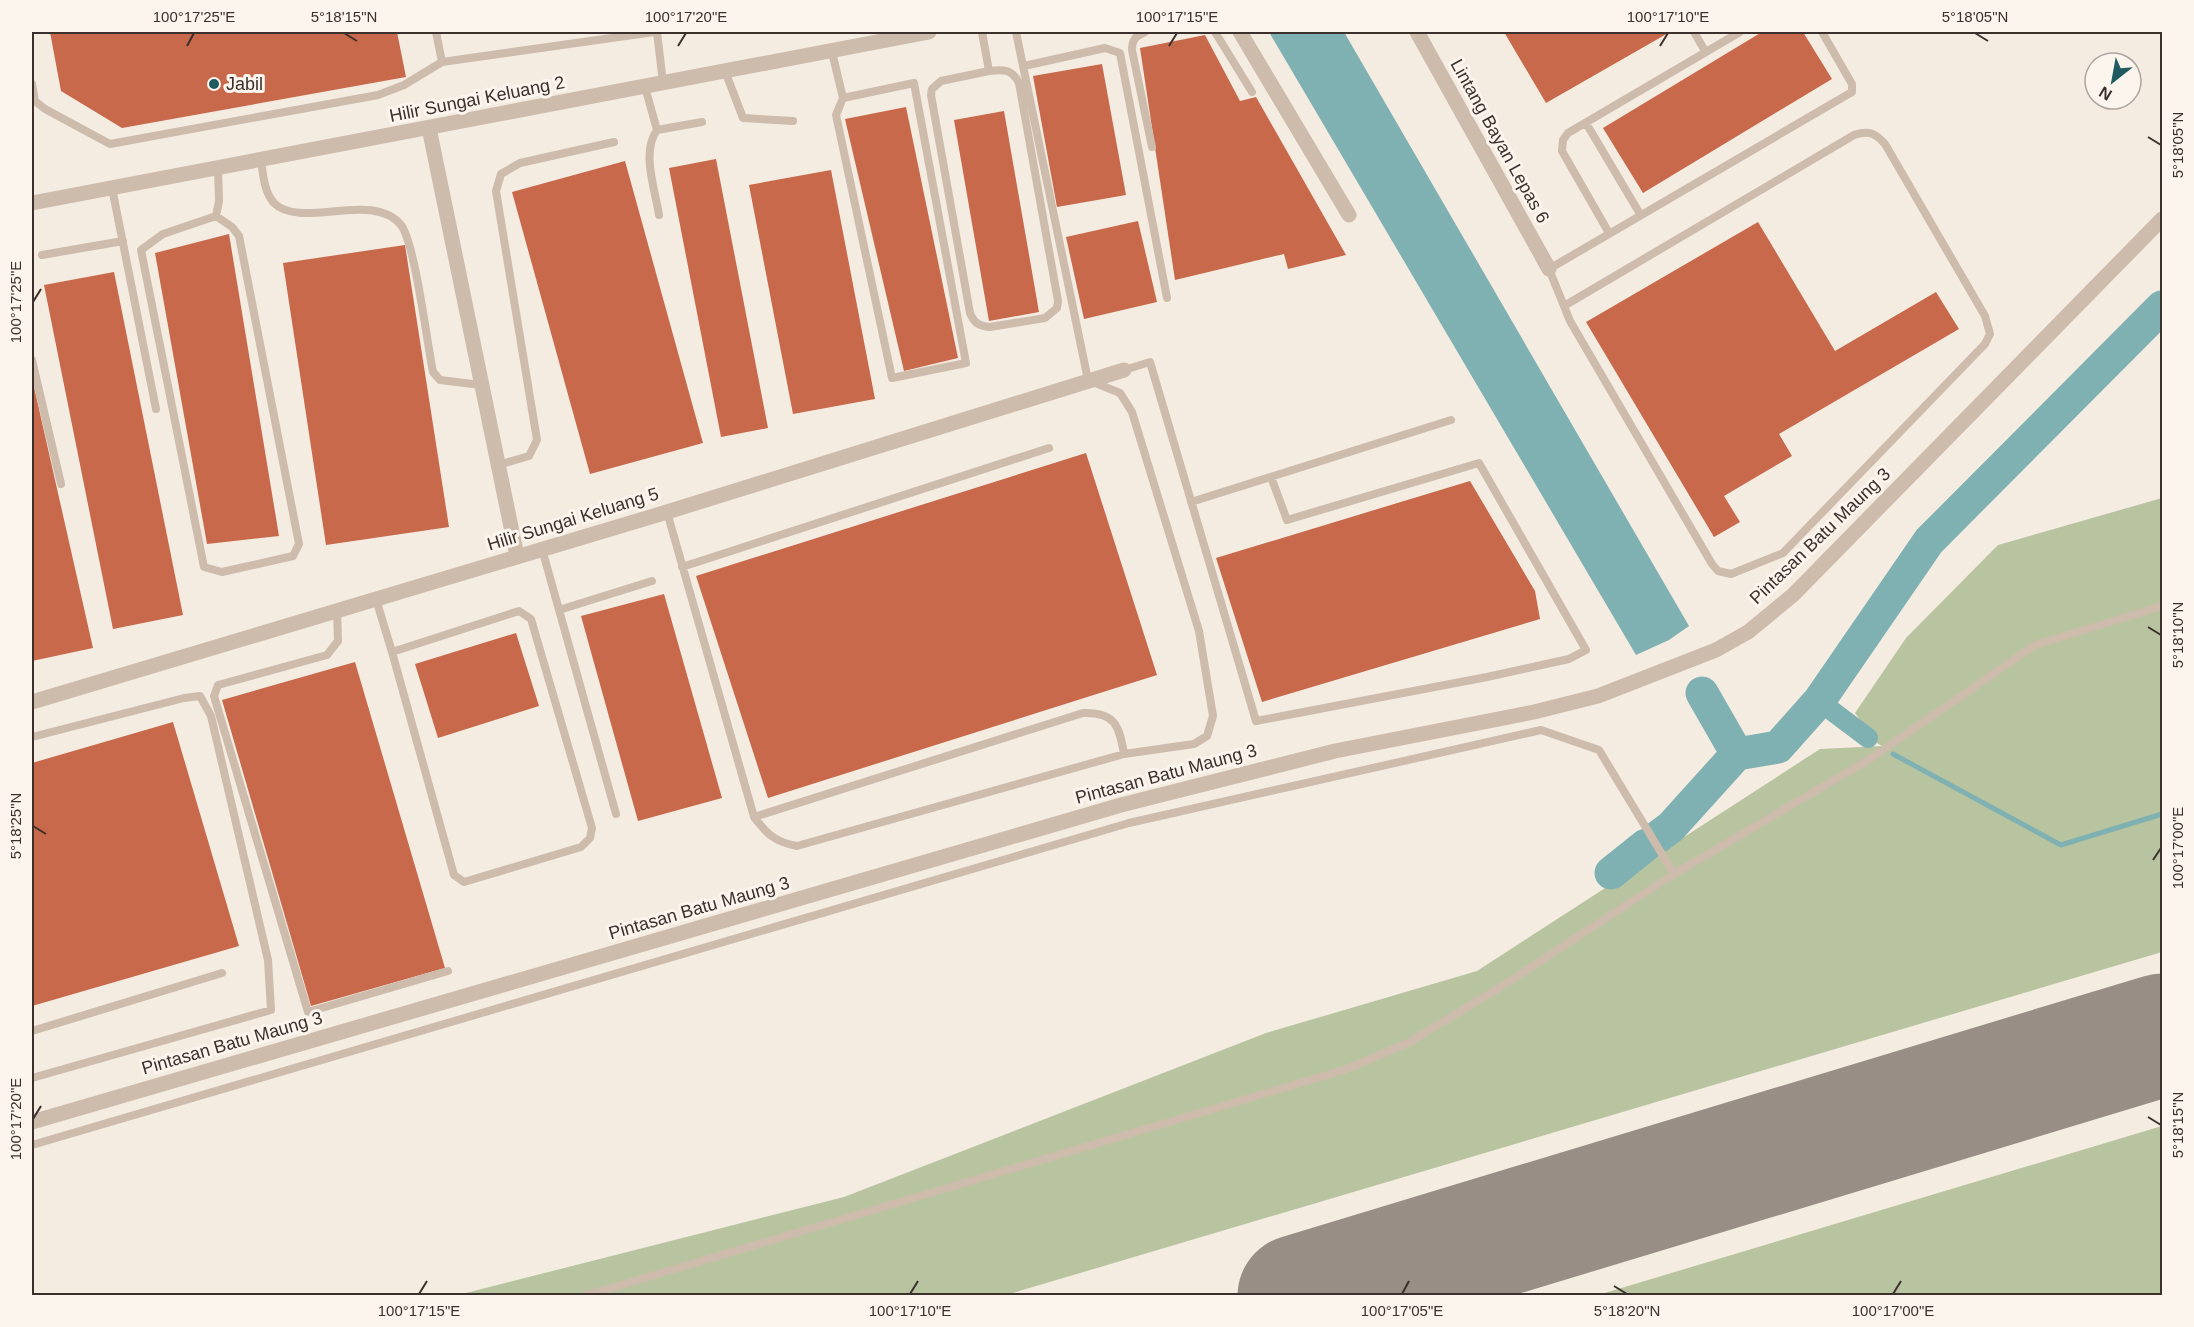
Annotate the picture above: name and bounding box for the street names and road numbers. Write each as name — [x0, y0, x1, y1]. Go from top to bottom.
street label: Lintang Bayan Lepas 6 — [1447, 56, 1553, 226]
street label: Hilir Sungai Keluang 2 — [388, 72, 566, 126]
street label: Pintasan Batu Maung 3 — [1746, 464, 1894, 608]
street label: Hilir Sungai Keluang 5 — [485, 483, 661, 555]
street label: Pintasan Batu Maung 3 — [1073, 740, 1259, 808]
street label: Pintasan Batu Maung 3 — [606, 873, 792, 943]
street label: Pintasan Batu Maung 3 — [139, 1008, 325, 1078]

